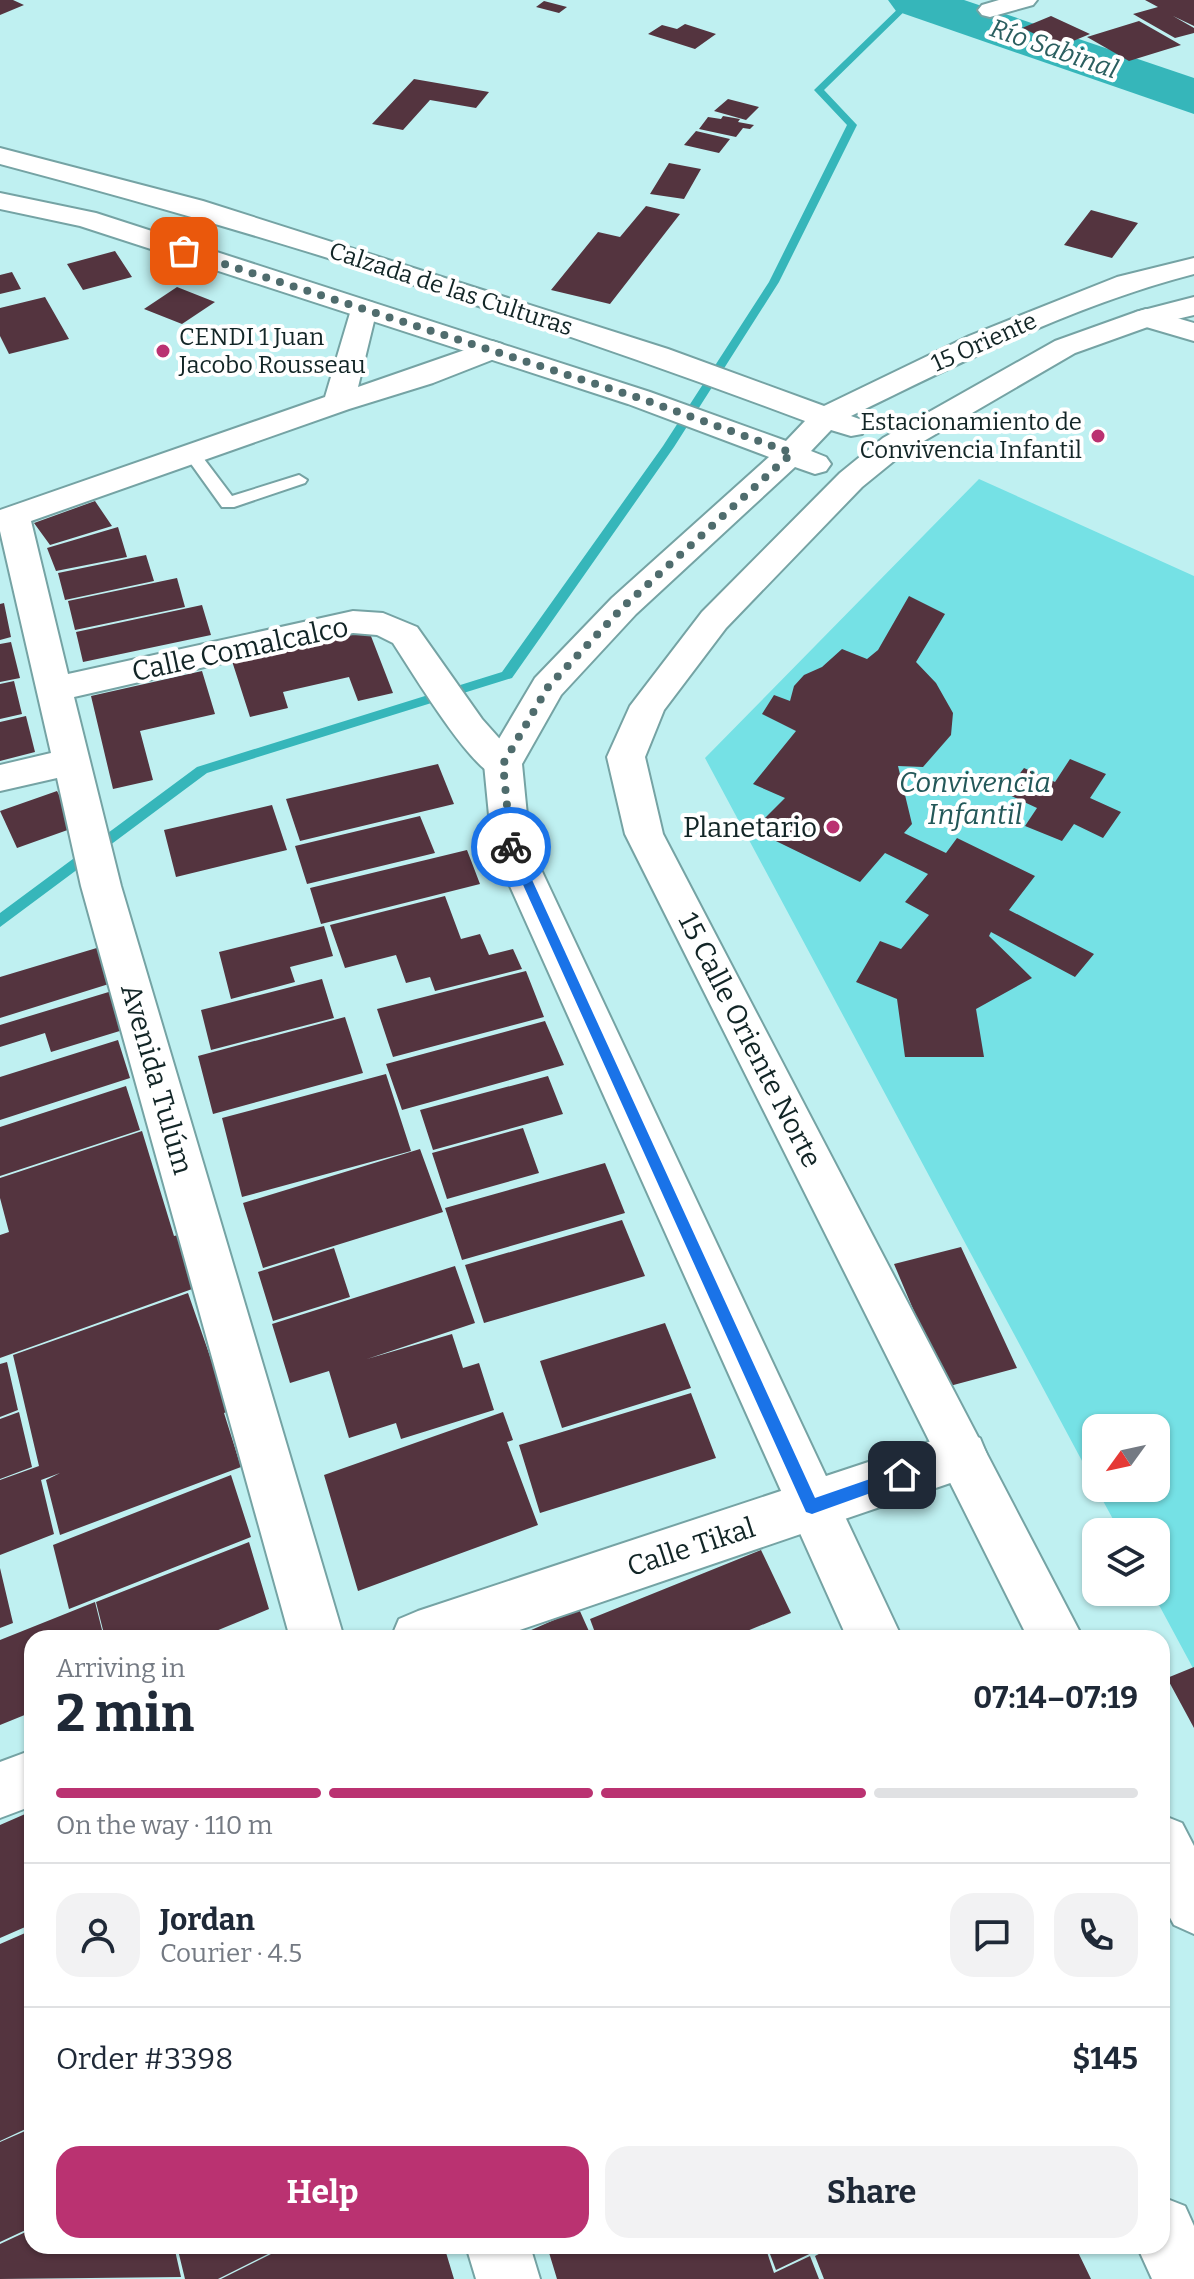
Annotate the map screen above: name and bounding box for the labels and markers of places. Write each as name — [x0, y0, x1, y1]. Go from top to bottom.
pin — [150, 217, 218, 285]
place label: CENDI 1 Juan Jacobo Rousseau — [178, 323, 366, 379]
marker: CENDI 1 Juan Jacobo Rousseau — [154, 342, 172, 360]
place label: Estacionamiento de Convivencia Infantil — [859, 408, 1082, 464]
marker: Estacionamiento de Convivencia Infantil — [1089, 427, 1107, 445]
place label: Planetario — [683, 811, 817, 844]
marker: Planetario — [824, 818, 842, 836]
pin — [868, 1441, 936, 1509]

